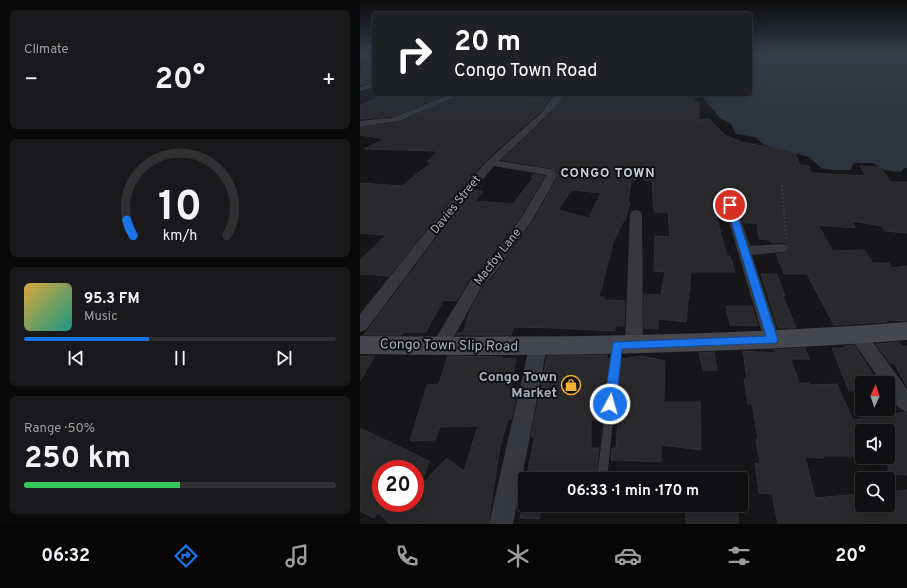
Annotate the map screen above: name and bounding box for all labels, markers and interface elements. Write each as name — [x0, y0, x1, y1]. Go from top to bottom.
text: 20 m — [454, 25, 521, 61]
icon: right — [388, 28, 440, 80]
text: Climate — [24, 42, 69, 58]
text: Congo Town Road — [454, 60, 597, 83]
text: 20° — [155, 62, 205, 99]
text: − — [24, 67, 38, 94]
text: + — [322, 67, 336, 94]
district label: CONGO TOWN — [560, 166, 656, 182]
street label: Davies Street — [427, 172, 485, 238]
text: 10 — [158, 182, 202, 235]
pin — [713, 188, 747, 222]
icon: arrive — [719, 194, 741, 216]
street label: Macfoy Lane — [471, 225, 525, 289]
text: km/h — [163, 226, 197, 244]
text: 95.3 FM — [84, 290, 140, 309]
text: Music — [84, 309, 118, 325]
street label: Congo Town Slip Road — [380, 336, 518, 356]
icon: previous — [65, 347, 87, 369]
icon: pause — [169, 347, 191, 369]
icon: next — [273, 347, 295, 369]
place label: Congo Town Market — [479, 369, 557, 402]
shop icon: Congo Town Market — [560, 374, 582, 396]
north arrow — [855, 376, 895, 416]
map controls — [855, 376, 895, 512]
position arrow — [589, 383, 631, 425]
text: Range · 50% — [24, 421, 95, 437]
button: sound — [855, 424, 895, 464]
text: 250 km — [24, 441, 131, 478]
speed limit sign: 20 — [372, 460, 424, 512]
button: search — [855, 472, 895, 512]
text: 06:33 · 1 min · 170 m — [567, 482, 699, 501]
icon: directions — [172, 542, 200, 570]
icon: music — [283, 542, 311, 570]
icon: phone — [393, 542, 421, 570]
icon: climate — [504, 542, 532, 570]
icon: car — [614, 542, 642, 570]
icon: filters — [725, 542, 753, 570]
text: 06:32 — [41, 545, 90, 568]
text: 20° — [835, 545, 866, 568]

